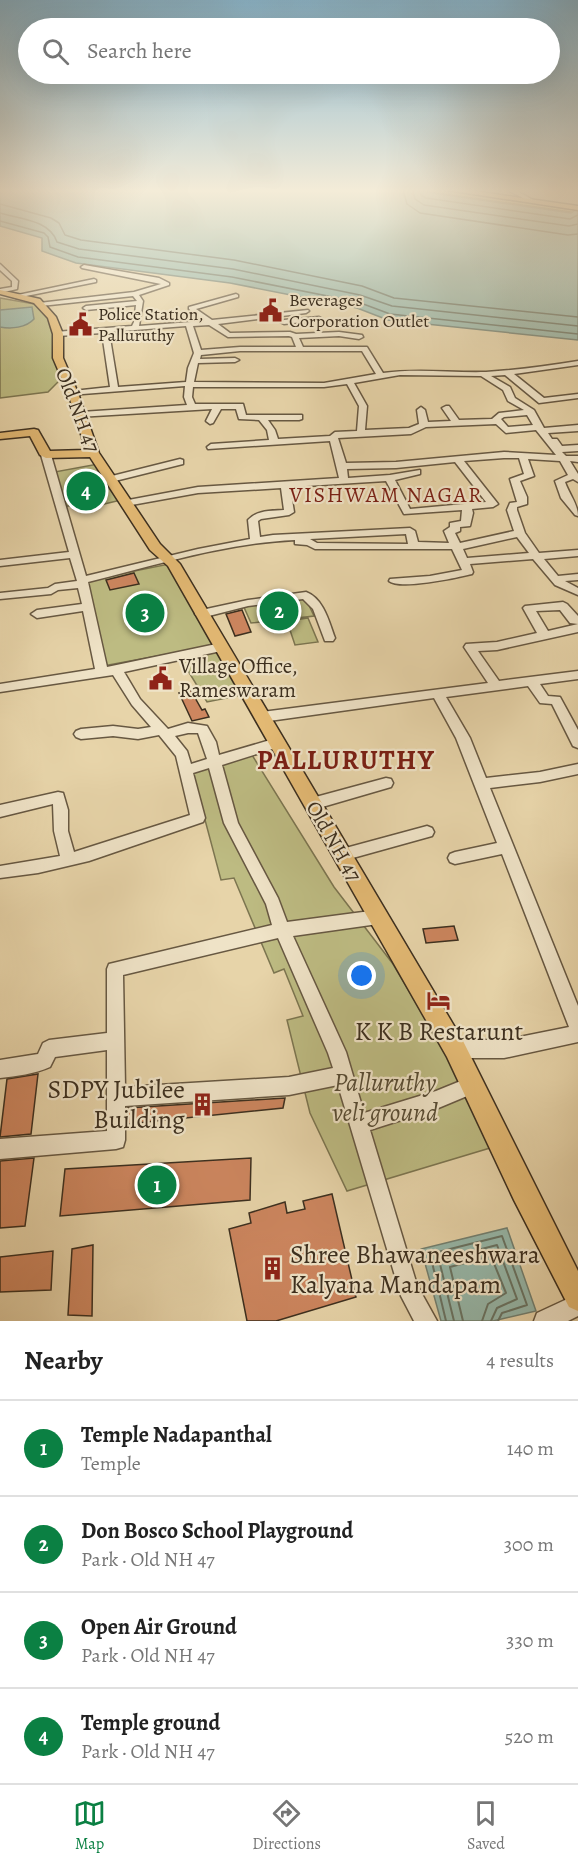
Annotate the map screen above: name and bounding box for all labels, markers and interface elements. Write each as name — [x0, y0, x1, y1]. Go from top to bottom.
search box — [18, 18, 560, 84]
icon: search — [39, 35, 72, 68]
text: Search here — [87, 36, 192, 66]
place label: Beverages Corporation Outlet — [289, 288, 429, 333]
public building icon: Beverages Corporation Outlet — [258, 297, 284, 323]
place label: Police Station, Palluruthy — [98, 302, 204, 347]
public building icon: Police Station, Palluruthy — [67, 311, 93, 337]
street label: Old NH 47 — [49, 364, 107, 457]
pin: 4 — [66, 468, 106, 514]
district label: VISHWAM NAGAR — [288, 480, 483, 510]
pin: 2 — [260, 588, 298, 634]
pin: 3 — [126, 590, 164, 636]
place label: Village Office, Rameswaram — [178, 652, 298, 704]
public building icon: Village Office, Rameswaram — [148, 665, 174, 691]
district label: PALLURUTHY — [257, 742, 435, 778]
street label: Old NH 47 — [300, 796, 368, 886]
your location — [347, 961, 376, 990]
hotel icon: K K B Restarunt — [426, 987, 452, 1013]
place label: K K B Restarunt — [355, 1014, 524, 1049]
park label: Palluruthy veli ground — [332, 1065, 438, 1130]
place label: SDPY Jubilee Building — [48, 1072, 185, 1137]
building icon: SDPY Jubilee Building — [190, 1091, 216, 1117]
pin: 1 — [138, 1162, 176, 1208]
place label: Shree Bhawaneeshwara Kalyana Mandapam — [290, 1237, 540, 1302]
building icon: Shree Bhawaneeshwara Kalyana Mandapam — [259, 1256, 285, 1282]
text: Nearby — [24, 1343, 103, 1378]
text: 4 results — [486, 1347, 554, 1374]
text: Temple Nadapanthal — [81, 1420, 272, 1450]
text: 1 — [40, 1435, 47, 1462]
text: 140 m — [507, 1435, 554, 1462]
text: Temple — [81, 1450, 141, 1477]
text: Don Bosco School Playground — [81, 1516, 353, 1546]
text: 2 — [39, 1531, 48, 1558]
text: 300 m — [504, 1531, 554, 1558]
text: Park · Old NH 47 — [81, 1546, 215, 1573]
text: Open Air Ground — [81, 1612, 237, 1642]
text: 3 — [39, 1627, 48, 1654]
text: 330 m — [506, 1627, 554, 1654]
text: Park · Old NH 47 — [81, 1642, 215, 1669]
text: Temple ground — [81, 1708, 220, 1738]
text: 4 — [39, 1723, 48, 1750]
text: 520 m — [505, 1723, 554, 1750]
text: Park · Old NH 47 — [81, 1738, 215, 1765]
tab: Map — [73, 1797, 106, 1855]
tab: Directions — [252, 1797, 321, 1855]
tab: Saved — [467, 1797, 505, 1855]

